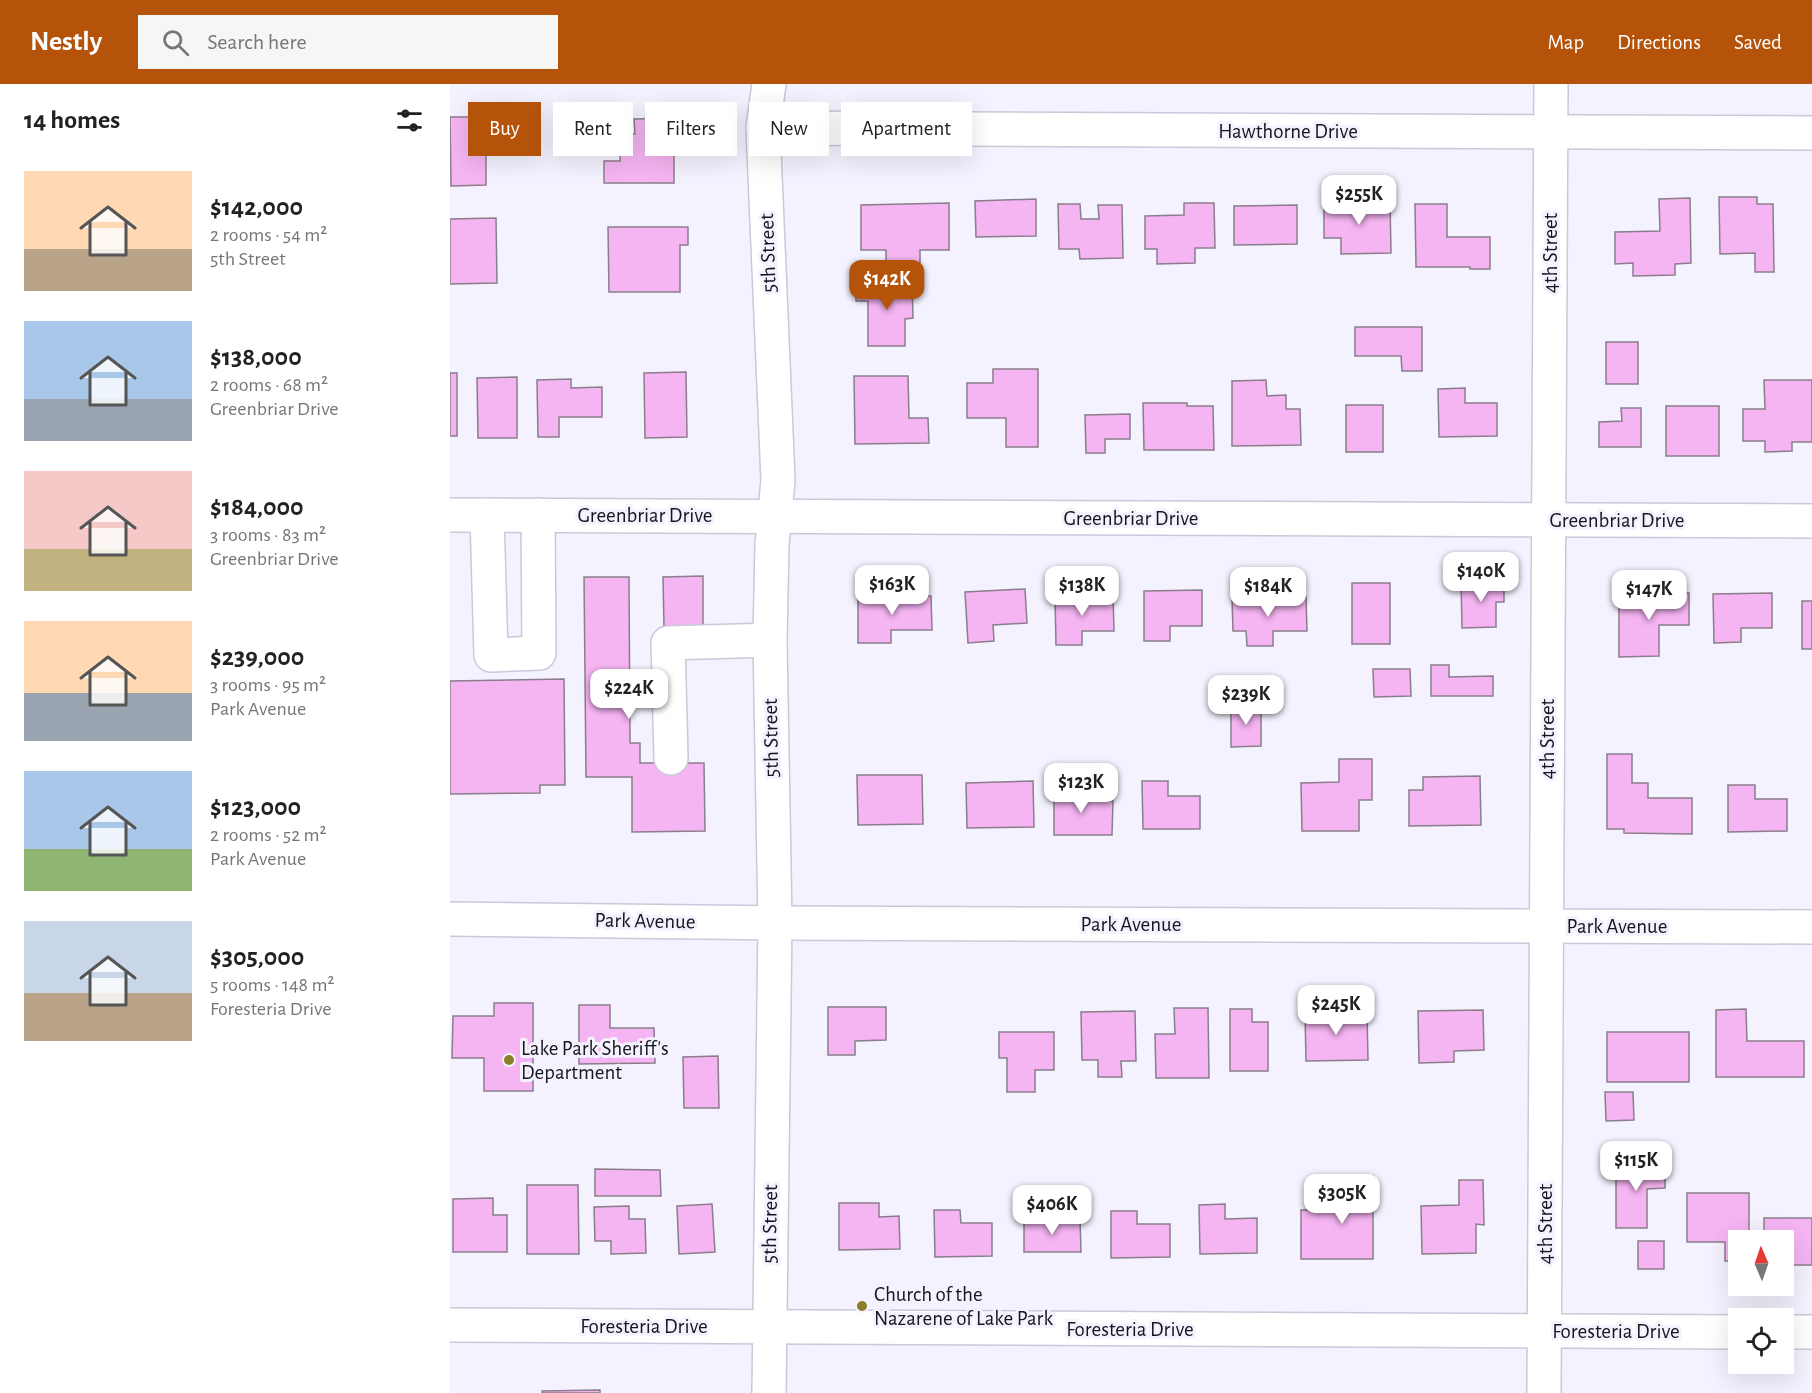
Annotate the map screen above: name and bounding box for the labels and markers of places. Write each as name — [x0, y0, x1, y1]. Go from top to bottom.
pin: $255K — [1317, 175, 1401, 226]
pin: $142K — [845, 260, 929, 311]
pin: $140K — [1439, 552, 1523, 603]
pin: $163K — [850, 565, 934, 616]
pin: $138K — [1040, 566, 1124, 617]
pin: $184K — [1226, 567, 1310, 618]
pin: $147K — [1607, 570, 1691, 621]
pin: $224K — [587, 669, 671, 720]
pin: $239K — [1204, 675, 1288, 726]
pin: $123K — [1039, 763, 1123, 814]
pin: $245K — [1294, 985, 1378, 1036]
place label: Lake Park Sheriff's Department — [521, 1038, 669, 1083]
marker: Lake Park Sheriff's Department — [502, 1053, 516, 1067]
pin: $115K — [1594, 1141, 1678, 1192]
pin: $305K — [1300, 1174, 1384, 1225]
pin: $406K — [1010, 1185, 1094, 1236]
place label: Church of the Nazarene of Lake Park — [874, 1284, 1053, 1329]
marker: Church of the Nazarene of Lake Park — [855, 1299, 869, 1313]

